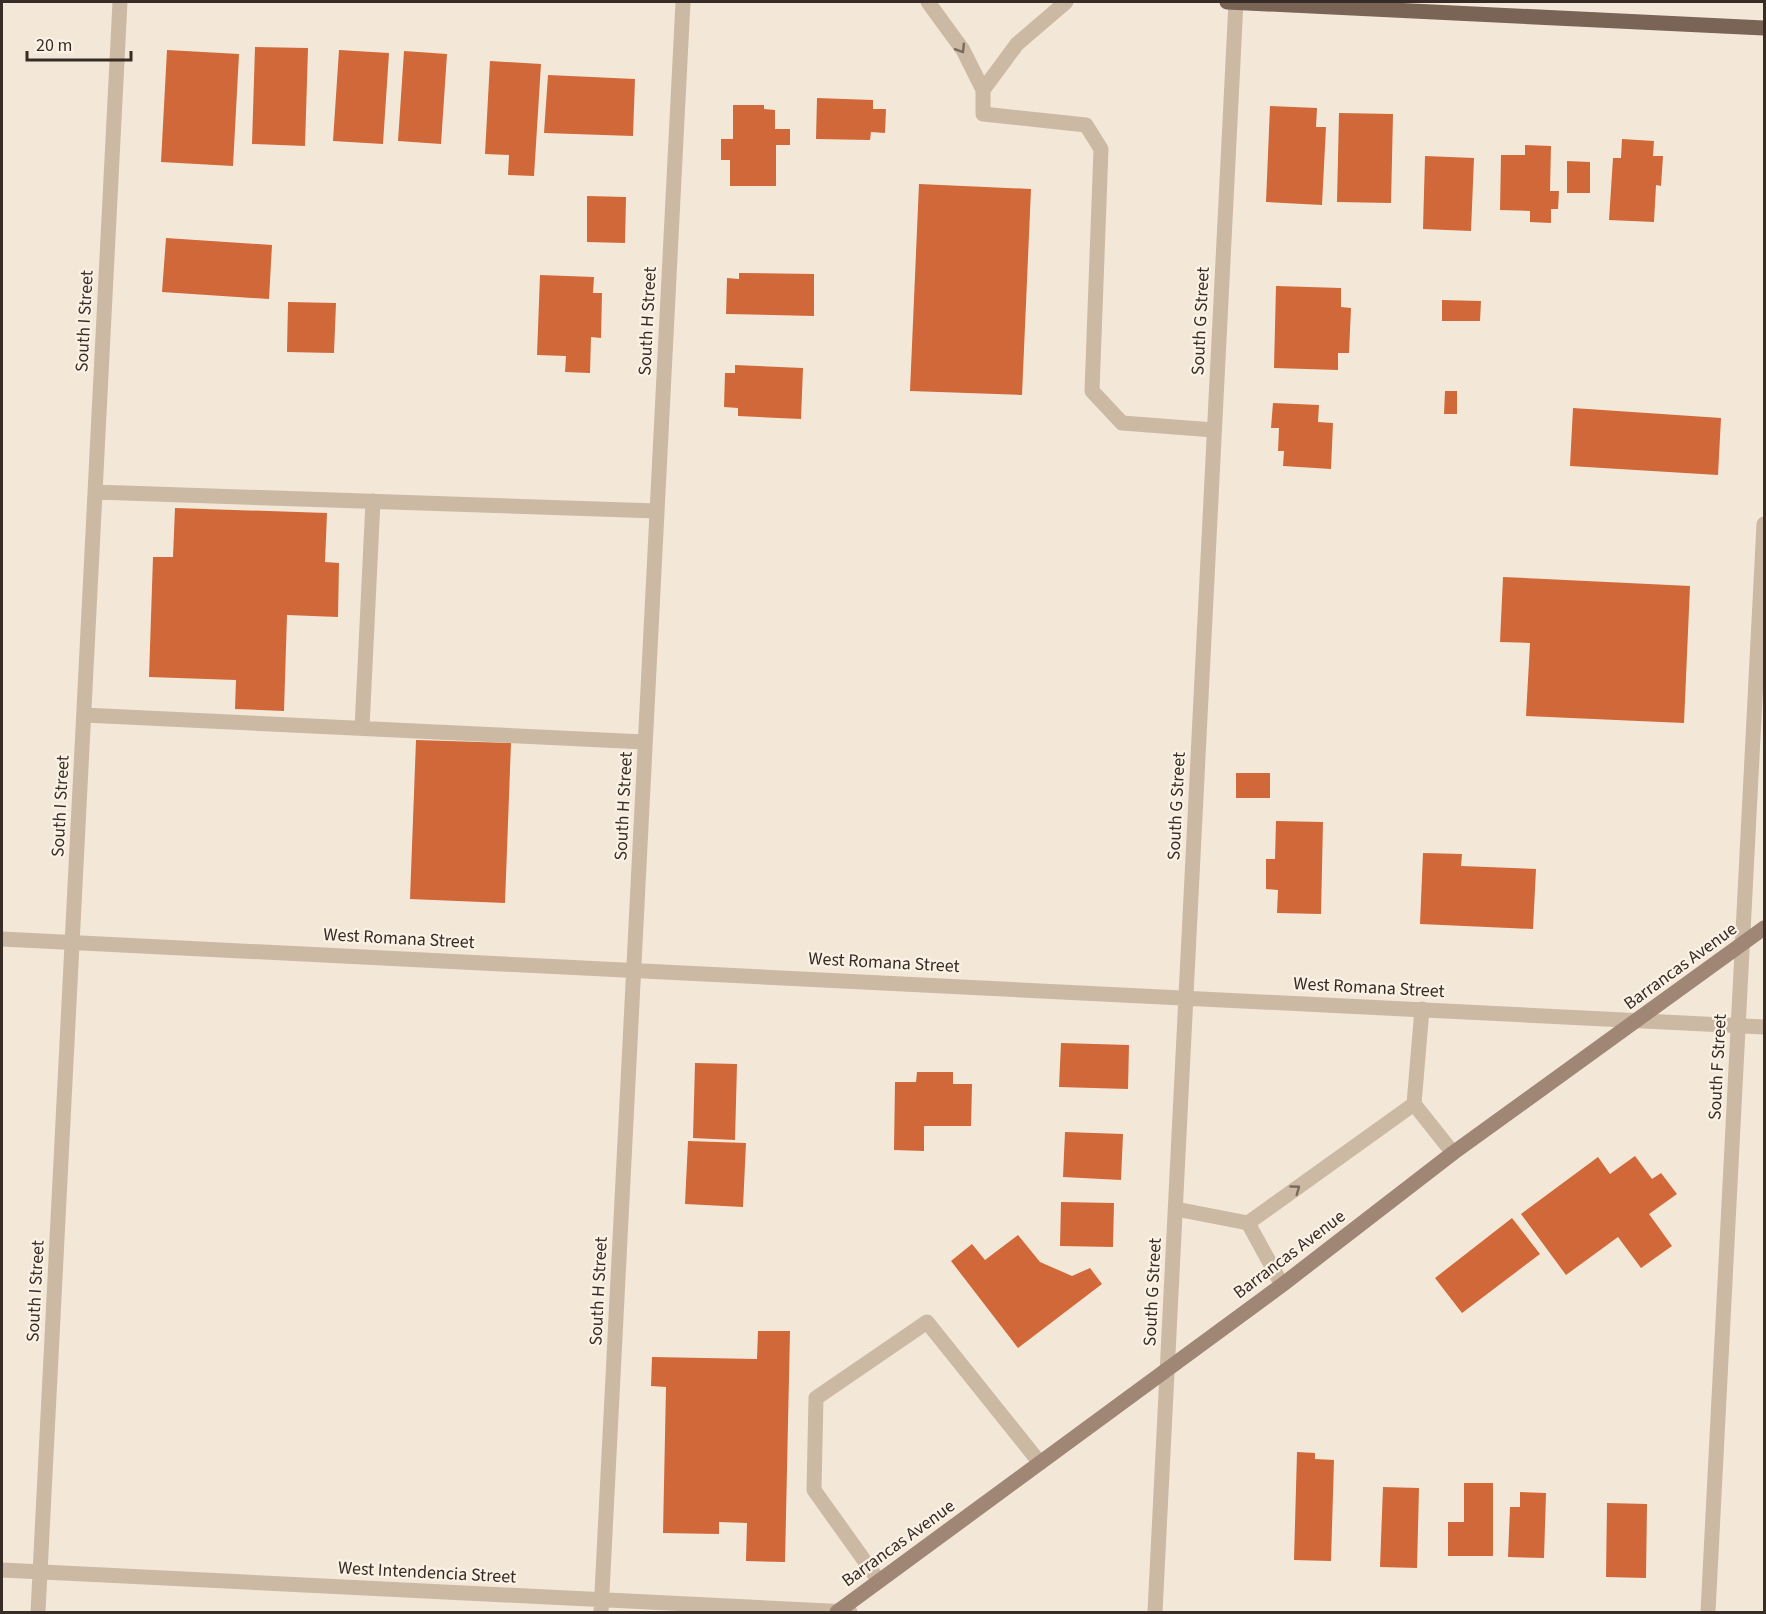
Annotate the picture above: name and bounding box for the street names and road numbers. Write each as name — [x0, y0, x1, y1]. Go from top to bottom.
street label: South H Street — [632, 266, 663, 376]
street label: South G Street — [1185, 266, 1216, 376]
street label: South I Street — [69, 269, 100, 373]
street label: South H Street — [608, 751, 639, 861]
street label: South G Street — [1161, 751, 1192, 861]
street label: South I Street — [45, 754, 76, 858]
street label: Barrancas Avenue — [1619, 917, 1742, 1016]
street label: West Romana Street — [323, 922, 475, 955]
street label: West Romana Street — [808, 946, 960, 979]
street label: West Romana Street — [1293, 971, 1445, 1004]
street label: South F Street — [1702, 1013, 1733, 1121]
street label: Barrancas Avenue — [1228, 1204, 1351, 1305]
street label: South H Street — [583, 1236, 614, 1346]
street label: South G Street — [1137, 1237, 1168, 1347]
street label: South I Street — [20, 1239, 51, 1343]
street label: Barrancas Avenue — [837, 1494, 960, 1593]
street label: West Intendencia Street — [337, 1555, 517, 1590]

